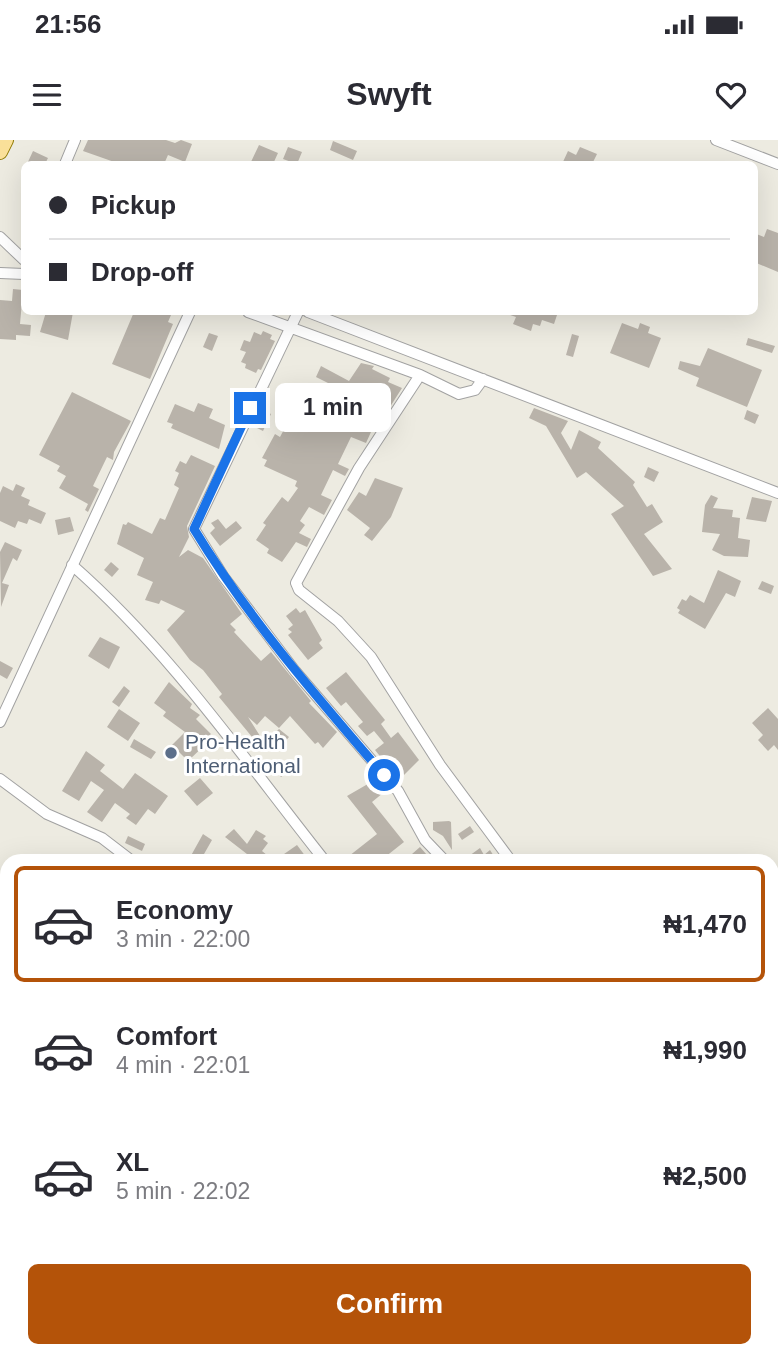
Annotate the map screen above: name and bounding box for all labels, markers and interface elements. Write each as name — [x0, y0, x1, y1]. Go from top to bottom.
text: 21:56 — [35, 9, 102, 39]
icon: menu — [28, 76, 66, 114]
text: Swyft — [346, 76, 432, 112]
icon: heart — [712, 76, 750, 114]
text: Pickup — [91, 190, 176, 220]
text: Drop-off — [91, 257, 194, 287]
callout: 1 min — [274, 384, 390, 432]
route end — [234, 392, 266, 424]
text: 1 min — [303, 394, 363, 420]
place label: Pro-Health International — [185, 730, 301, 777]
marker: Pro-Health International — [163, 745, 179, 761]
route start — [368, 759, 400, 791]
icon: car — [32, 893, 95, 956]
text: Economy — [116, 895, 233, 925]
text: ₦1,470 — [663, 909, 747, 939]
text: 3 min · 22:00 — [116, 926, 250, 952]
icon: car — [32, 1019, 95, 1082]
text: Comfort — [116, 1021, 217, 1051]
text: ₦1,990 — [663, 1035, 747, 1065]
text: 4 min · 22:01 — [116, 1052, 250, 1078]
icon: car — [32, 1145, 95, 1208]
text: XL — [116, 1147, 149, 1177]
text: ₦2,500 — [663, 1161, 747, 1191]
text: 5 min · 22:02 — [116, 1178, 250, 1204]
button: Confirm — [28, 1264, 751, 1344]

